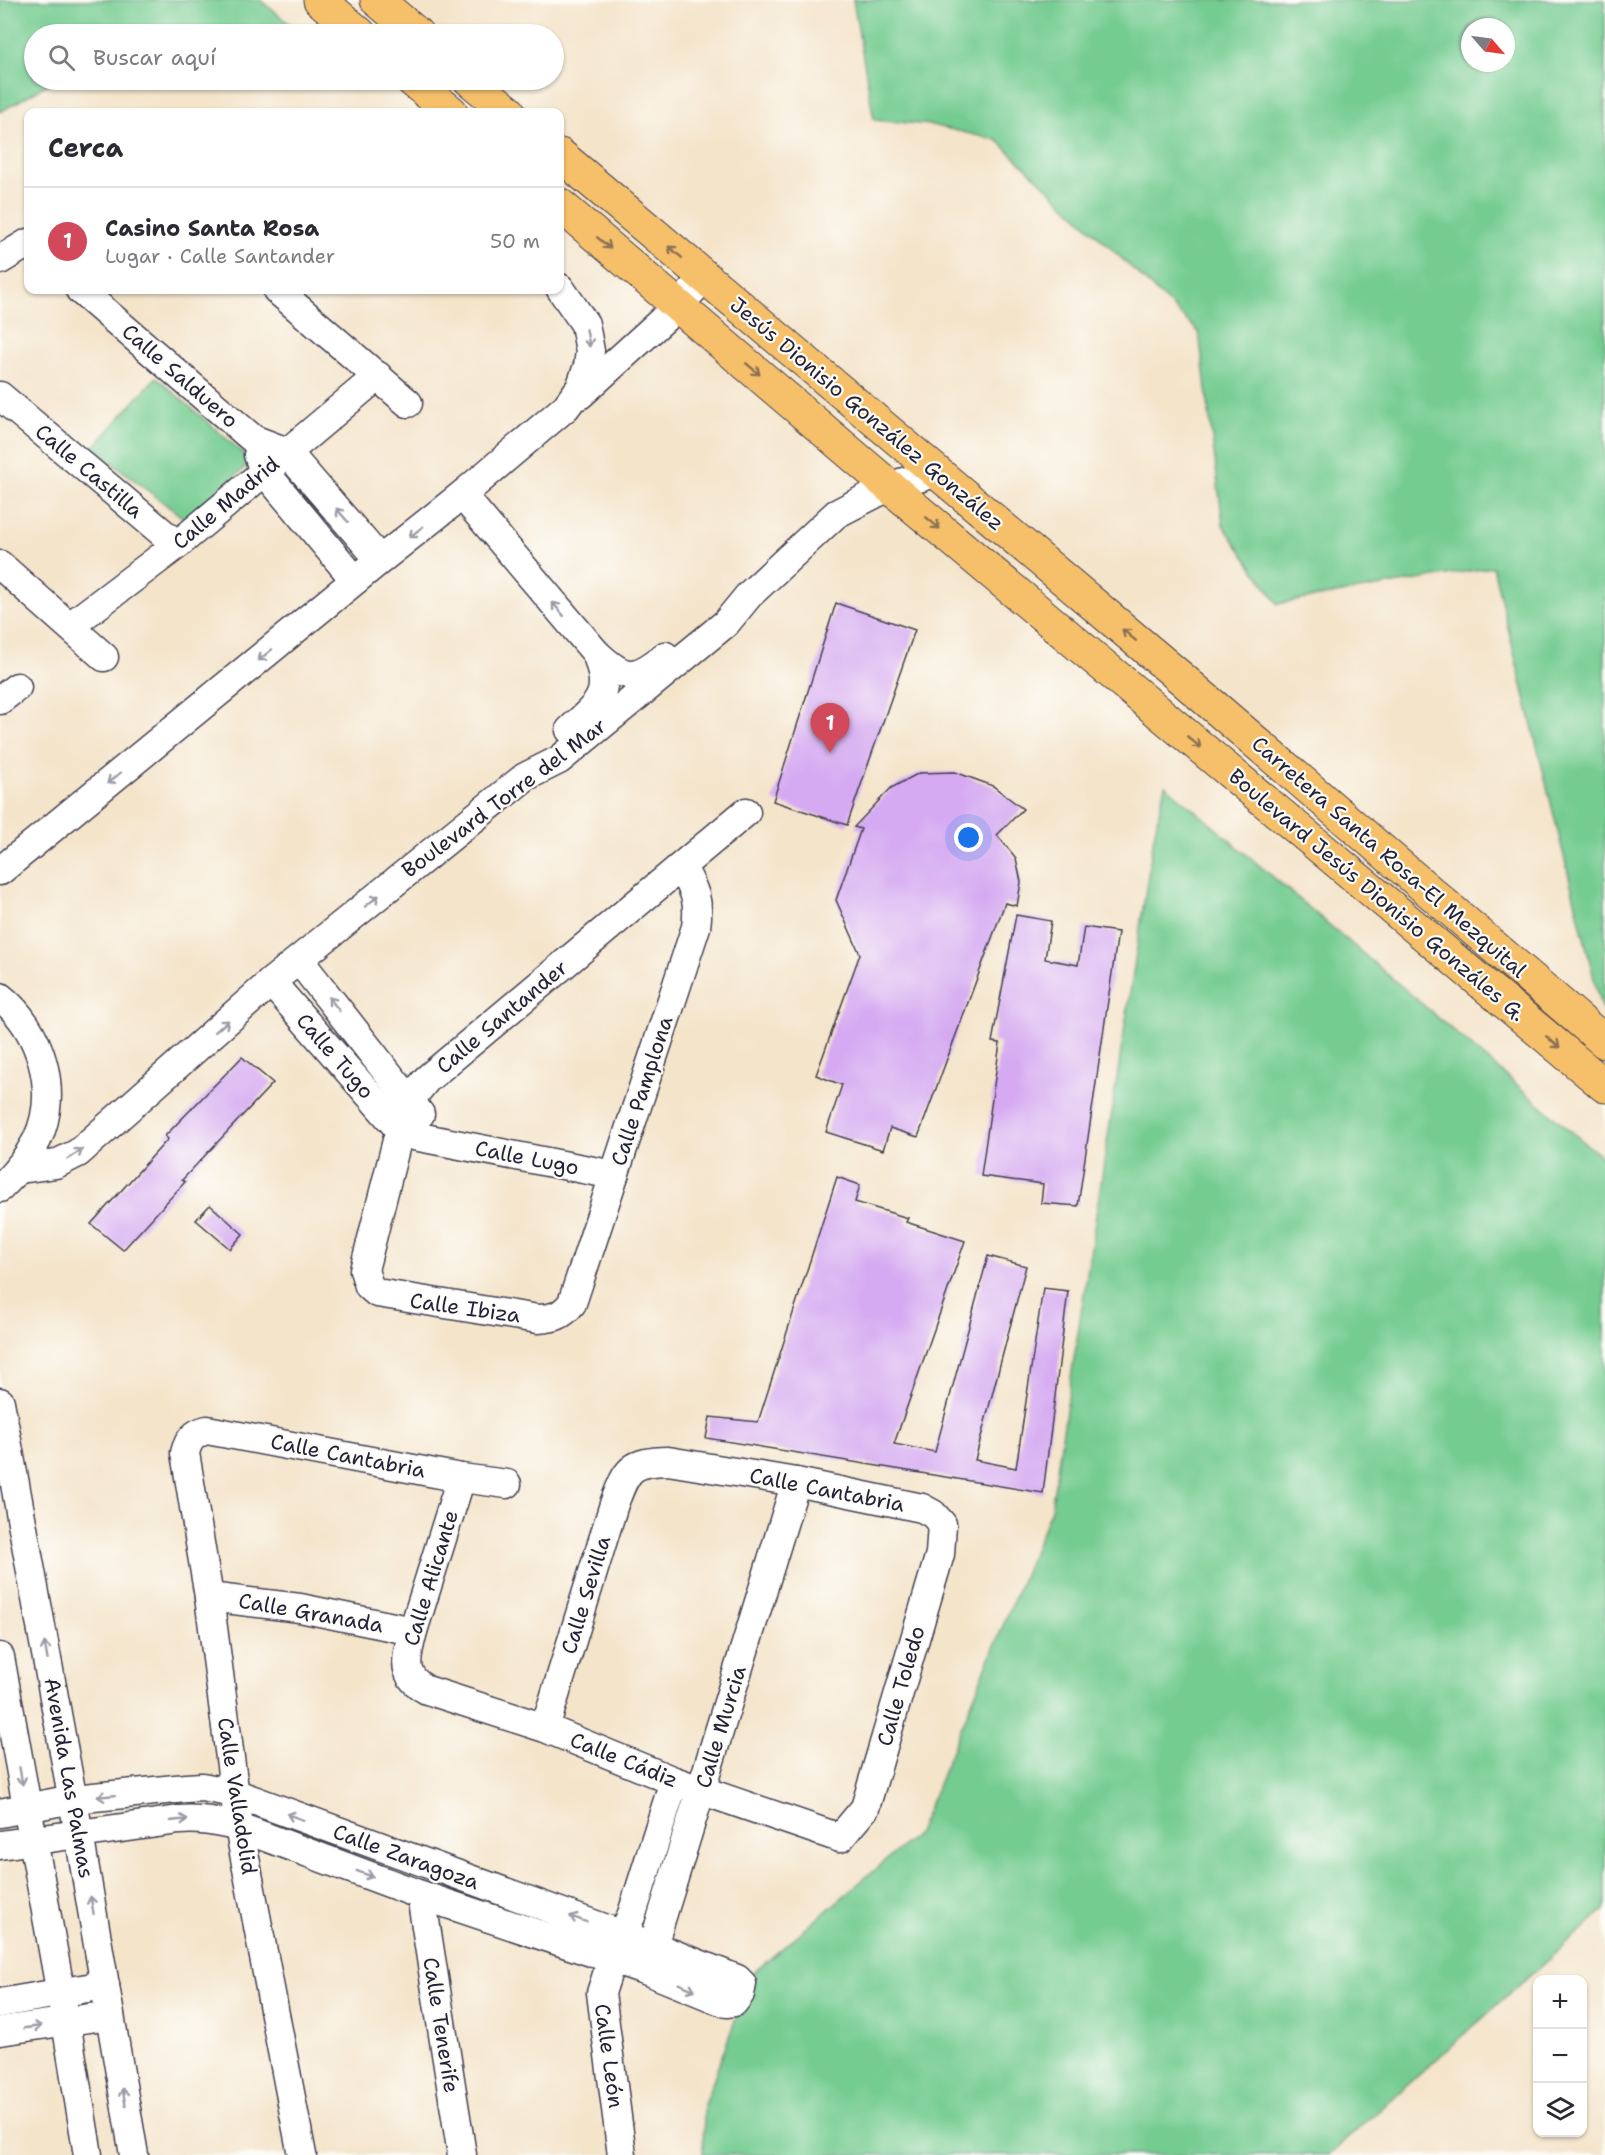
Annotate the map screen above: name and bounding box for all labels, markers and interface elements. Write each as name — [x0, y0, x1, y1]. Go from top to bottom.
north arrow — [1461, 18, 1515, 72]
search box — [24, 24, 564, 90]
icon: search — [45, 41, 78, 74]
text: Buscar aquí — [93, 43, 216, 72]
text: Cerca — [48, 130, 123, 165]
text: Casino Santa Rosa — [105, 214, 319, 243]
text: 1 — [63, 228, 72, 254]
text: 50 m — [490, 228, 540, 254]
one-way arrow — [596, 236, 611, 250]
text: Lugar · Calle Santander — [105, 243, 335, 269]
one-way arrow — [668, 245, 683, 259]
street label: Jesús Dionisio González González — [724, 291, 1010, 537]
street label: Calle Salduero — [116, 318, 244, 434]
one-way arrow — [583, 327, 594, 347]
one-way arrow — [745, 363, 761, 376]
street label: Calle Castilla — [29, 418, 149, 524]
street label: Calle Madrid — [167, 450, 285, 556]
one-way arrow — [335, 508, 349, 523]
one-way arrow — [925, 516, 940, 530]
one-way arrow — [408, 525, 424, 538]
one-way arrow — [552, 601, 565, 617]
one-way arrow — [1121, 628, 1137, 641]
one-way arrow — [257, 648, 273, 661]
pin: 1 — [810, 704, 850, 753]
street label: Boulevard Torre del Mar — [396, 712, 612, 884]
street label: Carretera Santa Rosa-El Mezquital — [1246, 730, 1533, 985]
one-way arrow — [1186, 735, 1201, 749]
street label: Boulevard Jesús Dionisio Gonzáles G. — [1223, 762, 1531, 1028]
one-way arrow — [106, 771, 122, 784]
your location — [954, 823, 983, 852]
one-way arrow — [364, 894, 379, 908]
street label: Calle Santander — [430, 954, 574, 1080]
one-way arrow — [328, 997, 341, 1013]
street label: Calle Tugo — [290, 1007, 380, 1105]
street label: Calle Pamplona — [605, 1013, 679, 1169]
one-way arrow — [214, 1019, 229, 1033]
one-way arrow — [1545, 1035, 1560, 1049]
street label: Calle Lugo — [473, 1134, 581, 1182]
one-way arrow — [66, 1147, 83, 1159]
street label: Calle Ibiza — [408, 1286, 522, 1330]
street label: Calle Cantabria — [268, 1427, 428, 1485]
street label: Calle Cantabria — [747, 1461, 907, 1519]
street label: Calle Alicante — [397, 1507, 465, 1649]
street label: Calle Sevilla — [555, 1532, 617, 1658]
street label: Calle Granada — [236, 1586, 386, 1640]
street label: Calle Toledo — [870, 1623, 932, 1749]
one-way arrow — [40, 1642, 51, 1662]
street label: Calle Murcia — [689, 1662, 753, 1792]
street label: Avenida Las Palmas — [38, 1676, 100, 1880]
street label: Calle Valladolid — [211, 1715, 263, 1877]
street label: Calle Cádiz — [566, 1726, 682, 1794]
one-way arrow — [16, 1766, 27, 1786]
one-way arrow — [97, 1791, 116, 1802]
one-way arrow — [287, 1811, 305, 1822]
one-way arrow — [168, 1814, 188, 1825]
street label: Calle Zaragoza — [329, 1818, 483, 1896]
one-way arrow — [355, 1869, 373, 1880]
one-way arrow — [86, 1896, 97, 1915]
one-way arrow — [569, 1913, 587, 1924]
street label: Calle Tenerife — [416, 1955, 466, 2095]
map controls — [1533, 1975, 1587, 2137]
button: + — [1533, 1975, 1587, 2029]
one-way arrow — [677, 1982, 696, 1993]
street label: Calle León — [588, 2002, 630, 2110]
one-way arrow — [23, 2021, 42, 2032]
button: − — [1533, 2029, 1587, 2083]
button: layers — [1533, 2083, 1587, 2137]
one-way arrow — [119, 2088, 130, 2108]

